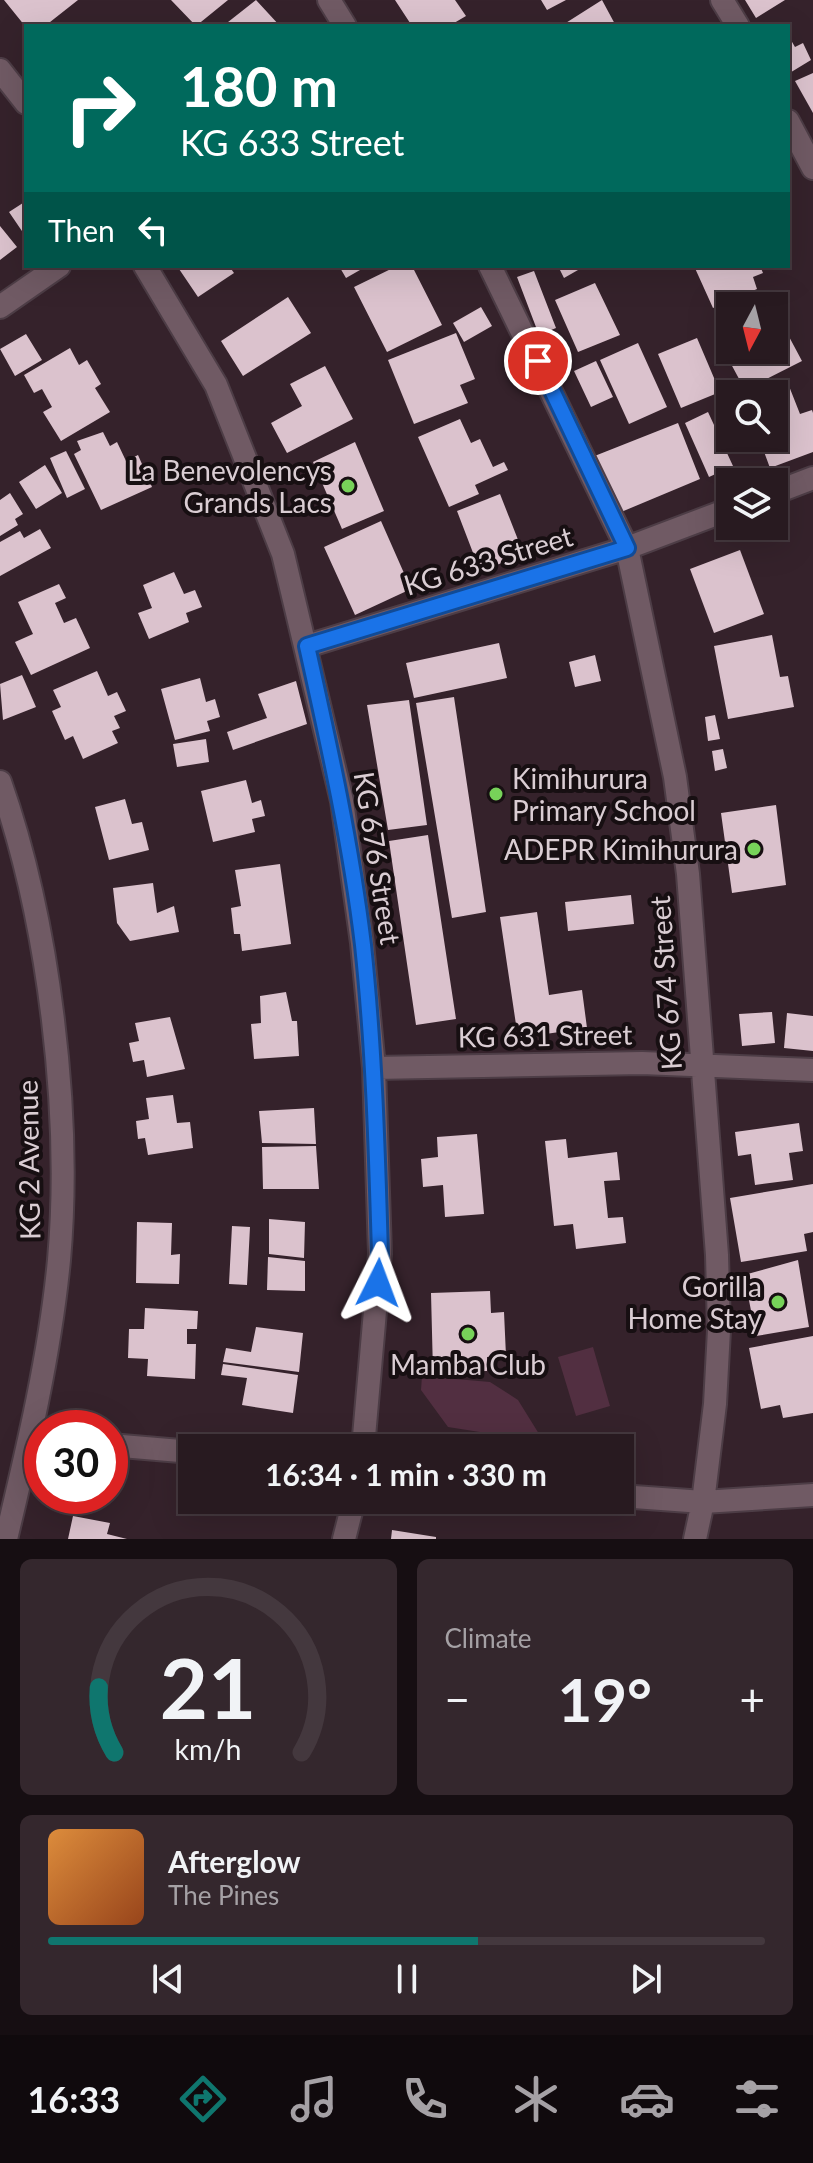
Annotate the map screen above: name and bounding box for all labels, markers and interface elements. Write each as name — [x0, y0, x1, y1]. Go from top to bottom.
text: 180 m — [180, 52, 338, 119]
icon: right — [48, 56, 152, 160]
text: KG 633 Street — [180, 120, 404, 164]
icon: left — [131, 208, 175, 252]
text: Then — [48, 212, 115, 248]
north arrow — [716, 292, 788, 364]
map controls — [716, 292, 788, 540]
pin — [504, 327, 572, 395]
icon: arrive — [516, 339, 560, 383]
button: search — [716, 380, 788, 452]
place label: La Benevolencys Grands Lacs — [127, 453, 332, 519]
button: layers — [716, 468, 788, 540]
marker: La Benevolencys Grands Lacs — [339, 477, 357, 495]
street label: KG 633 Street — [400, 518, 576, 602]
place label: Kimihurura Primary School — [512, 761, 696, 827]
street label: KG 676 Street — [348, 769, 408, 947]
marker: Kimihurura Primary School — [487, 785, 505, 803]
place label: ADEPR Kimihurura — [504, 832, 738, 866]
marker: ADEPR Kimihurura — [745, 840, 763, 858]
street label: KG 674 Street — [642, 895, 688, 1071]
street label: KG 631 Street — [457, 1016, 633, 1054]
street label: KG 2 Avenue — [10, 1080, 46, 1240]
position arrow — [336, 1241, 420, 1325]
place label: Gorilla Home Stay — [628, 1269, 763, 1335]
marker: Gorilla Home Stay — [769, 1293, 787, 1311]
marker: Mamba Club — [459, 1325, 477, 1343]
place label: Mamba Club — [390, 1347, 546, 1381]
speed limit sign: 30 — [24, 1410, 128, 1514]
text: 16:34 · 1 min · 330 m — [265, 1456, 547, 1492]
text: Climate — [445, 1622, 531, 1654]
text: 21 — [160, 1637, 257, 1737]
text: 19° — [557, 1663, 652, 1735]
text: − — [445, 1673, 470, 1725]
text: + — [739, 1673, 765, 1725]
text: km/h — [175, 1732, 242, 1766]
text: Afterglow — [168, 1843, 301, 1879]
text: The Pines — [168, 1879, 279, 1911]
icon: previous — [146, 1957, 190, 2001]
icon: pause — [385, 1957, 429, 2001]
icon: next — [624, 1957, 668, 2001]
icon: directions — [175, 2071, 231, 2127]
icon: music — [286, 2071, 342, 2127]
icon: phone — [397, 2071, 453, 2127]
icon: climate — [508, 2071, 564, 2127]
icon: car — [619, 2071, 675, 2127]
icon: filters — [729, 2071, 785, 2127]
text: 16:33 — [27, 2077, 120, 2121]

